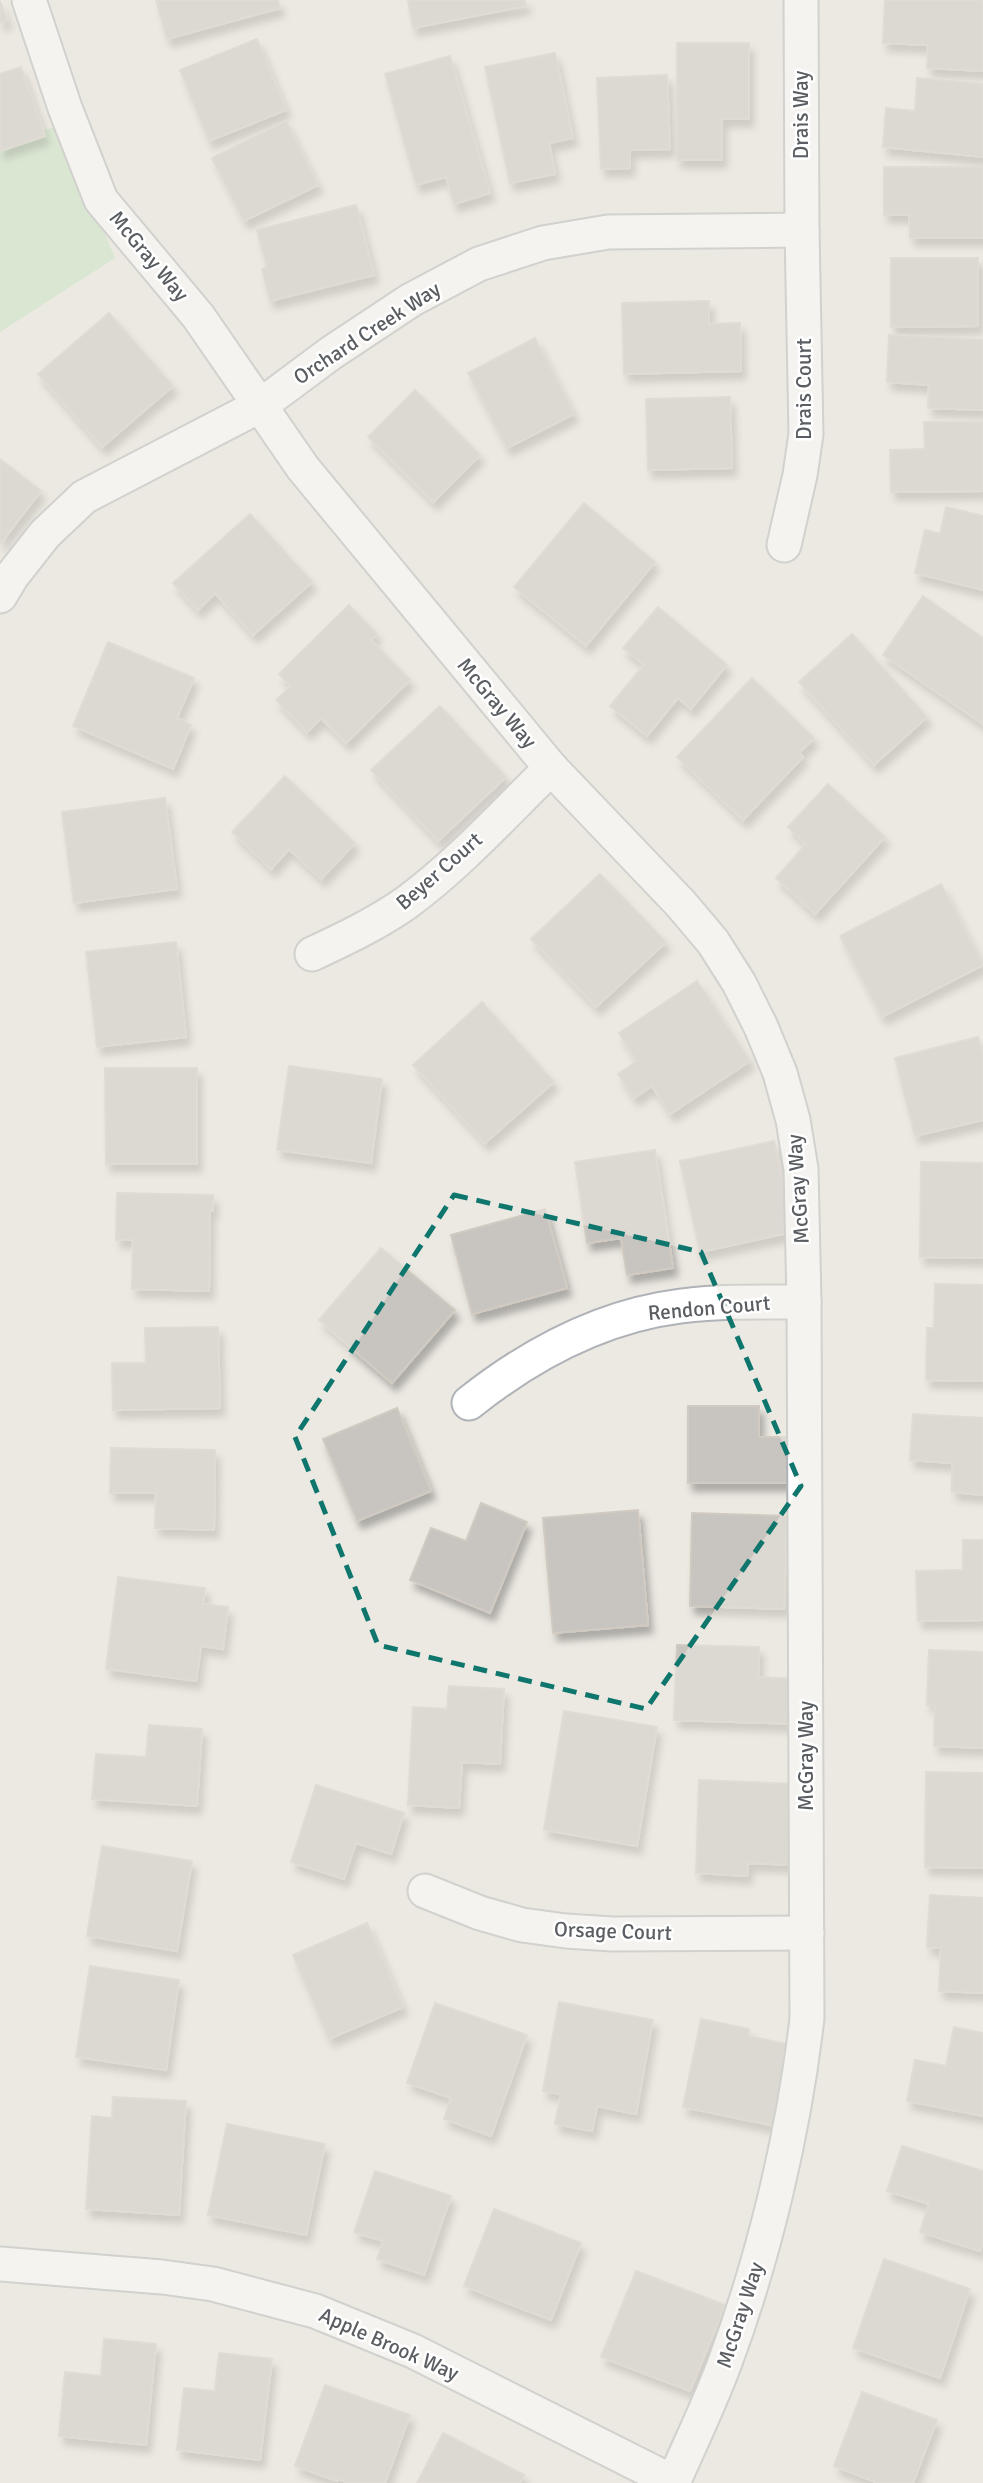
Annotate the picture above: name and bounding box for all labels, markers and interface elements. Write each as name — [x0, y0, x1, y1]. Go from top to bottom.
street label: Drais Way — [788, 70, 814, 159]
street label: McGray Way — [104, 205, 194, 307]
street label: Orchard Creek Way — [289, 276, 445, 390]
street label: Drais Court — [791, 338, 817, 440]
street label: McGray Way — [452, 652, 542, 754]
street label: Beyer Court — [391, 826, 487, 916]
street label: McGray Way — [781, 1133, 815, 1245]
street label: Rendon Court — [647, 1290, 771, 1326]
street label: McGray Way — [793, 1701, 819, 1811]
street label: Orsage Court — [554, 1916, 672, 1946]
street label: McGray Way — [711, 2258, 769, 2371]
street label: Apple Brook Way — [315, 2302, 463, 2386]

